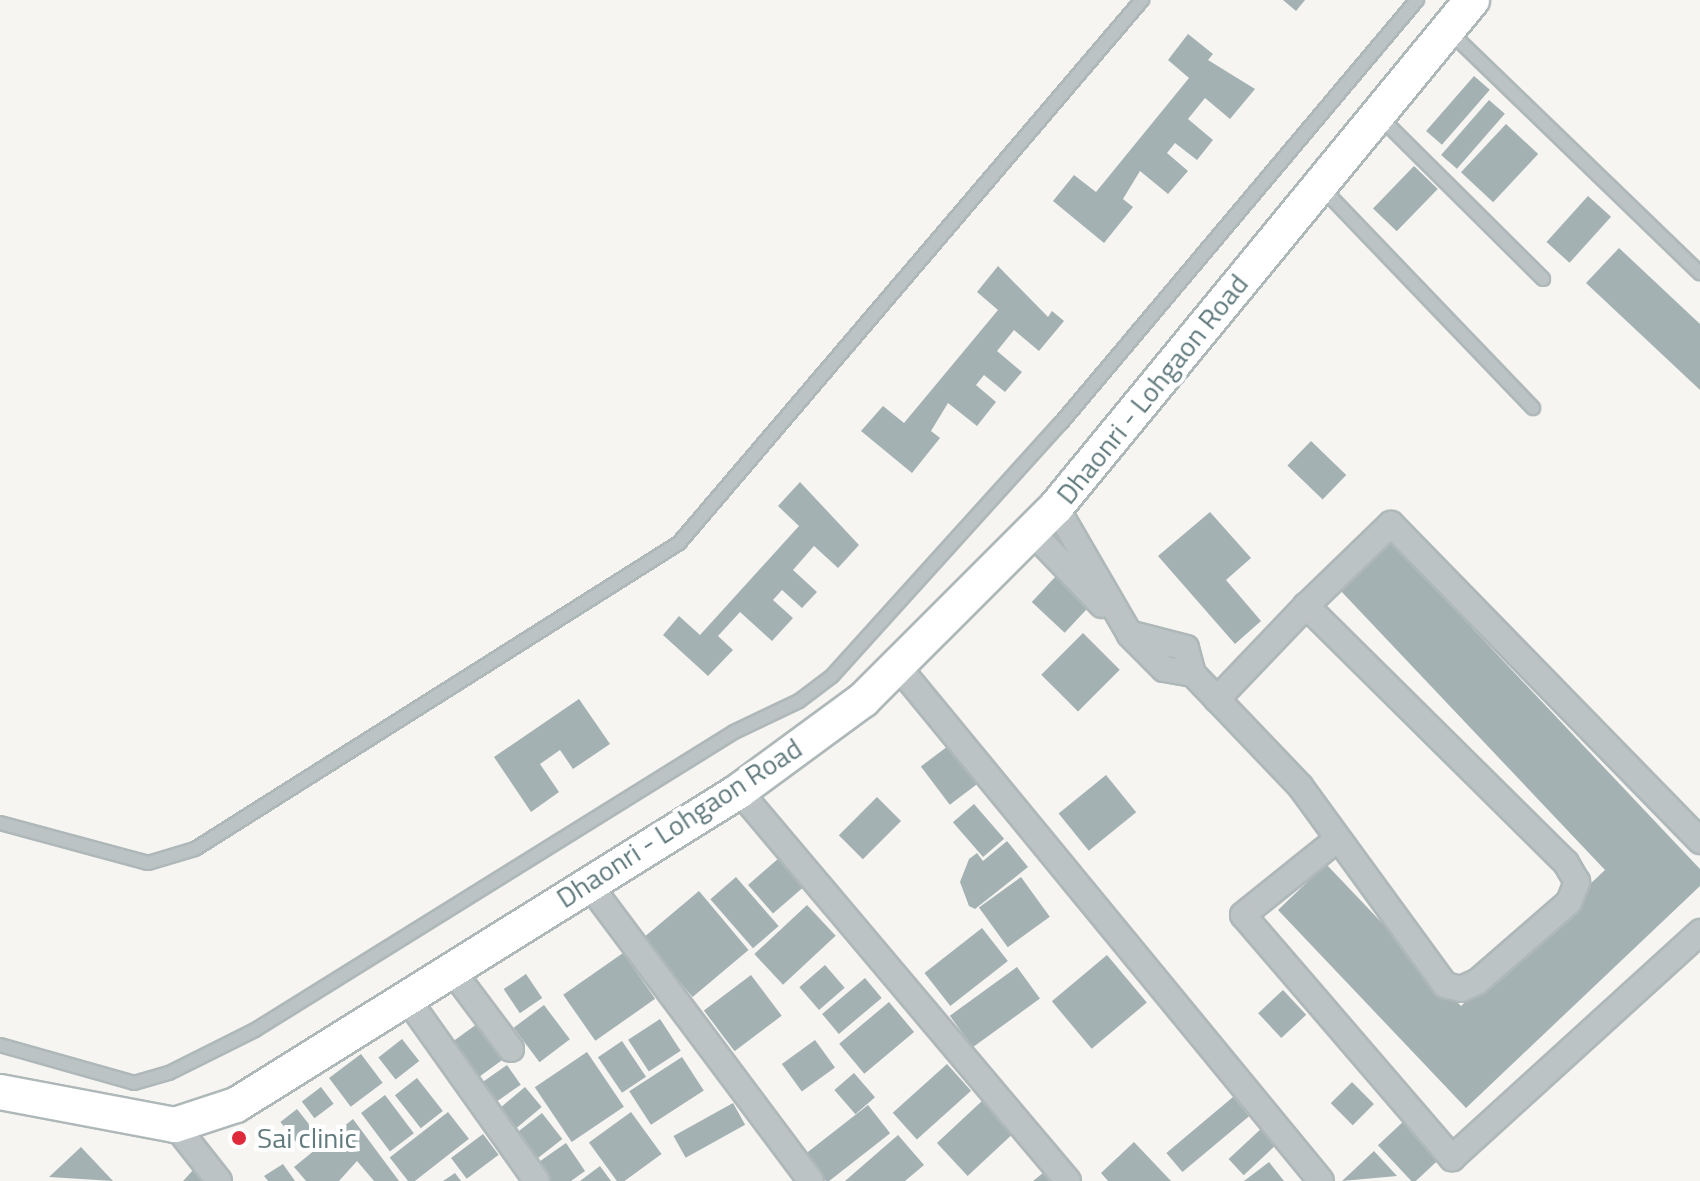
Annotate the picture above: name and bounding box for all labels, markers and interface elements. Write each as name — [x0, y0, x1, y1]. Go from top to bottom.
street label: Dhaonri - Lohgaon Road — [1049, 268, 1255, 510]
street label: Dhaonri - Lohgaon Road — [550, 731, 808, 915]
place label: Sai clinic — [257, 1121, 357, 1155]
marker: Sai clinic — [228, 1127, 250, 1149]

